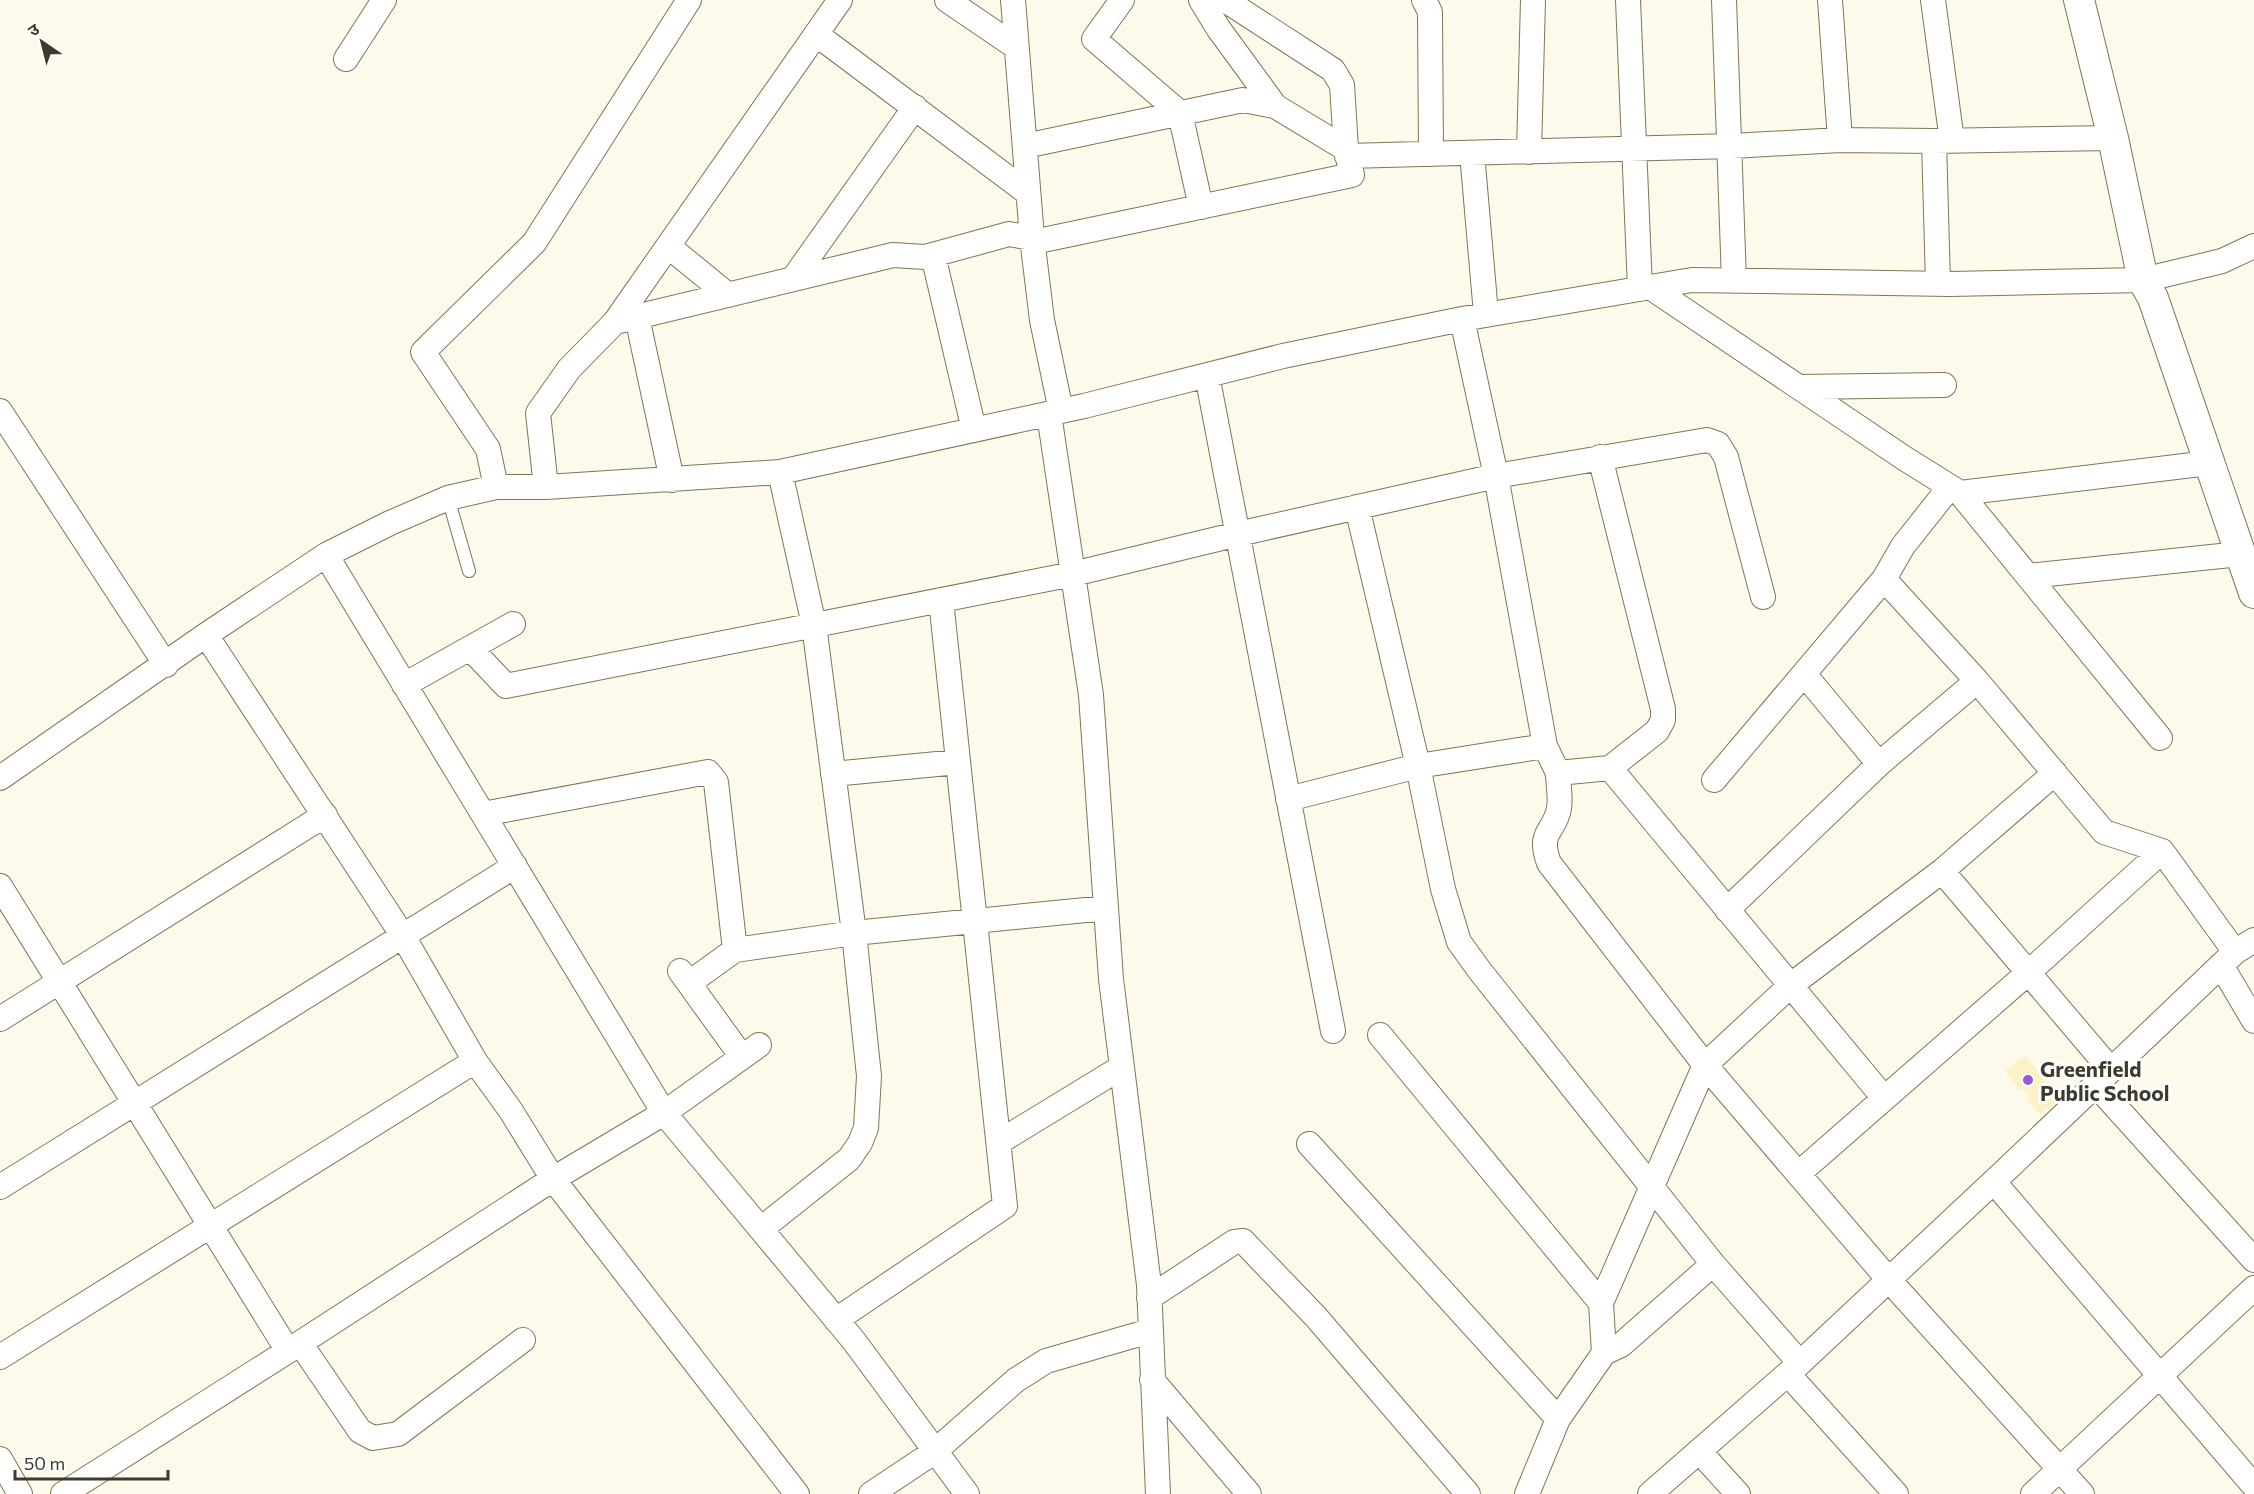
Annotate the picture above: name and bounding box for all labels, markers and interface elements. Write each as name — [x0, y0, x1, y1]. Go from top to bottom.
north arrow — [12, 12, 72, 72]
text: उ — [24, 18, 43, 40]
place label: Greenfield Public School — [2040, 1056, 2170, 1105]
marker: Greenfield Public School — [2021, 1073, 2035, 1087]
scale bar — [15, 1443, 168, 1481]
text: 50 m — [24, 1452, 65, 1474]

